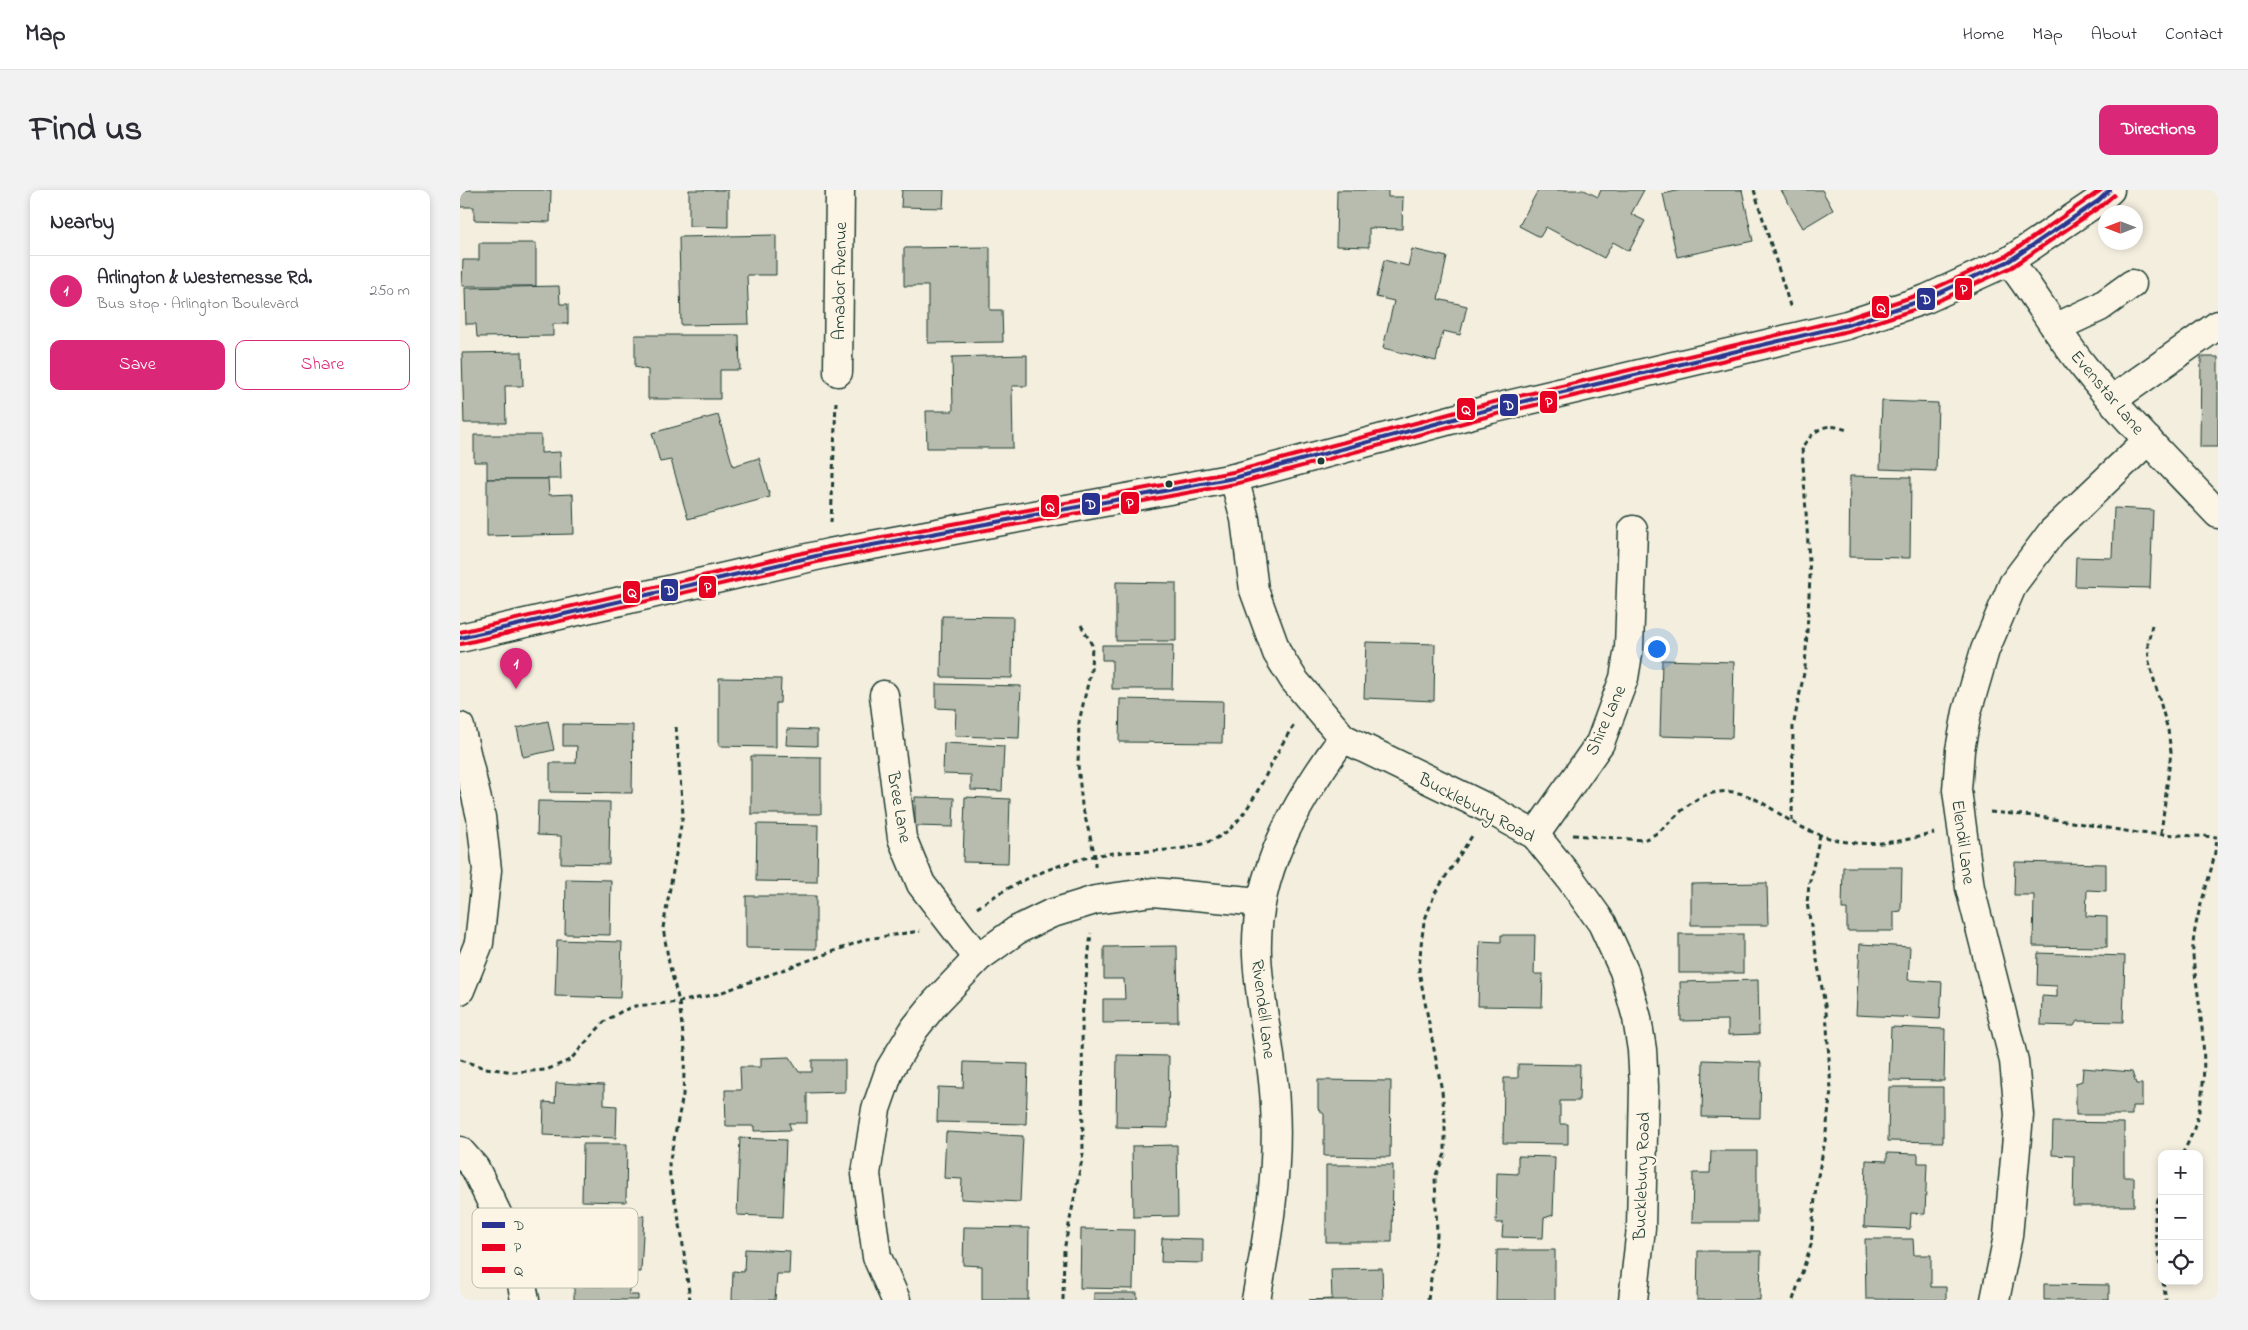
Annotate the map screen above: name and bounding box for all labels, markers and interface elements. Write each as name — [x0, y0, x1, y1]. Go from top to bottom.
text: Map — [25, 17, 66, 52]
text: Home — [1963, 22, 2004, 48]
text: Map — [2032, 22, 2063, 48]
text: About — [2091, 22, 2137, 48]
text: Contact — [2165, 22, 2223, 48]
text: Find us — [30, 105, 142, 156]
button: Directions — [2099, 105, 2218, 155]
north arrow — [2098, 205, 2143, 250]
text: Nearby — [50, 208, 114, 238]
street label: Amador Avenue — [827, 221, 855, 340]
text: Arlington & Westernesse Rd. — [97, 265, 312, 292]
line badge: P — [1954, 277, 1973, 301]
text: 1 — [63, 279, 69, 303]
text: 250 m — [370, 279, 410, 303]
text: P — [1960, 280, 1968, 301]
line badge: D — [1916, 287, 1936, 311]
text: D — [1920, 290, 1931, 311]
text: Bus stop · Arlington Boulevard — [97, 292, 299, 316]
line badge: Q — [1871, 295, 1890, 319]
text: Q — [1876, 298, 1886, 319]
button: Save — [50, 340, 225, 390]
button: Share — [235, 340, 410, 390]
street label: Evenstar Lane — [2063, 345, 2150, 442]
line badge: P — [1539, 390, 1558, 414]
line badge: D — [1499, 393, 1519, 417]
text: P — [1545, 393, 1553, 414]
text: D — [1503, 396, 1514, 417]
line badge: Q — [1456, 397, 1476, 421]
text: Q — [1461, 400, 1471, 421]
unlabelled marker — [1316, 456, 1326, 466]
unlabelled marker — [1164, 479, 1174, 489]
line badge: P — [1120, 491, 1140, 515]
line badge: D — [1081, 492, 1101, 516]
line badge: Q — [1040, 494, 1060, 518]
text: P — [1126, 494, 1134, 515]
text: D — [1085, 495, 1096, 516]
text: Q — [1045, 497, 1055, 518]
line badge: P — [698, 575, 717, 599]
line badge: D — [660, 578, 679, 602]
text: P — [704, 578, 712, 599]
line badge: Q — [622, 580, 641, 604]
text: D — [664, 581, 675, 602]
text: Q — [627, 583, 637, 604]
your location — [1644, 636, 1670, 662]
pin: 1 — [500, 648, 532, 689]
street label: Shire Lane — [1580, 681, 1634, 760]
street label: Bucklebury Road — [1412, 767, 1539, 850]
street label: Bree Lane — [879, 769, 917, 846]
street label: Elendil Lane — [1943, 798, 1981, 887]
street label: Rivendell Lane — [1243, 958, 1281, 1061]
street label: Bucklebury Road — [1628, 1111, 1658, 1242]
map controls — [2158, 1150, 2203, 1285]
button: + — [2158, 1150, 2203, 1195]
button: − — [2158, 1195, 2203, 1240]
legend — [472, 1208, 638, 1288]
text: D — [513, 1216, 524, 1237]
text: P — [514, 1238, 522, 1259]
button: locate — [2158, 1240, 2203, 1285]
text: Q — [514, 1261, 524, 1282]

